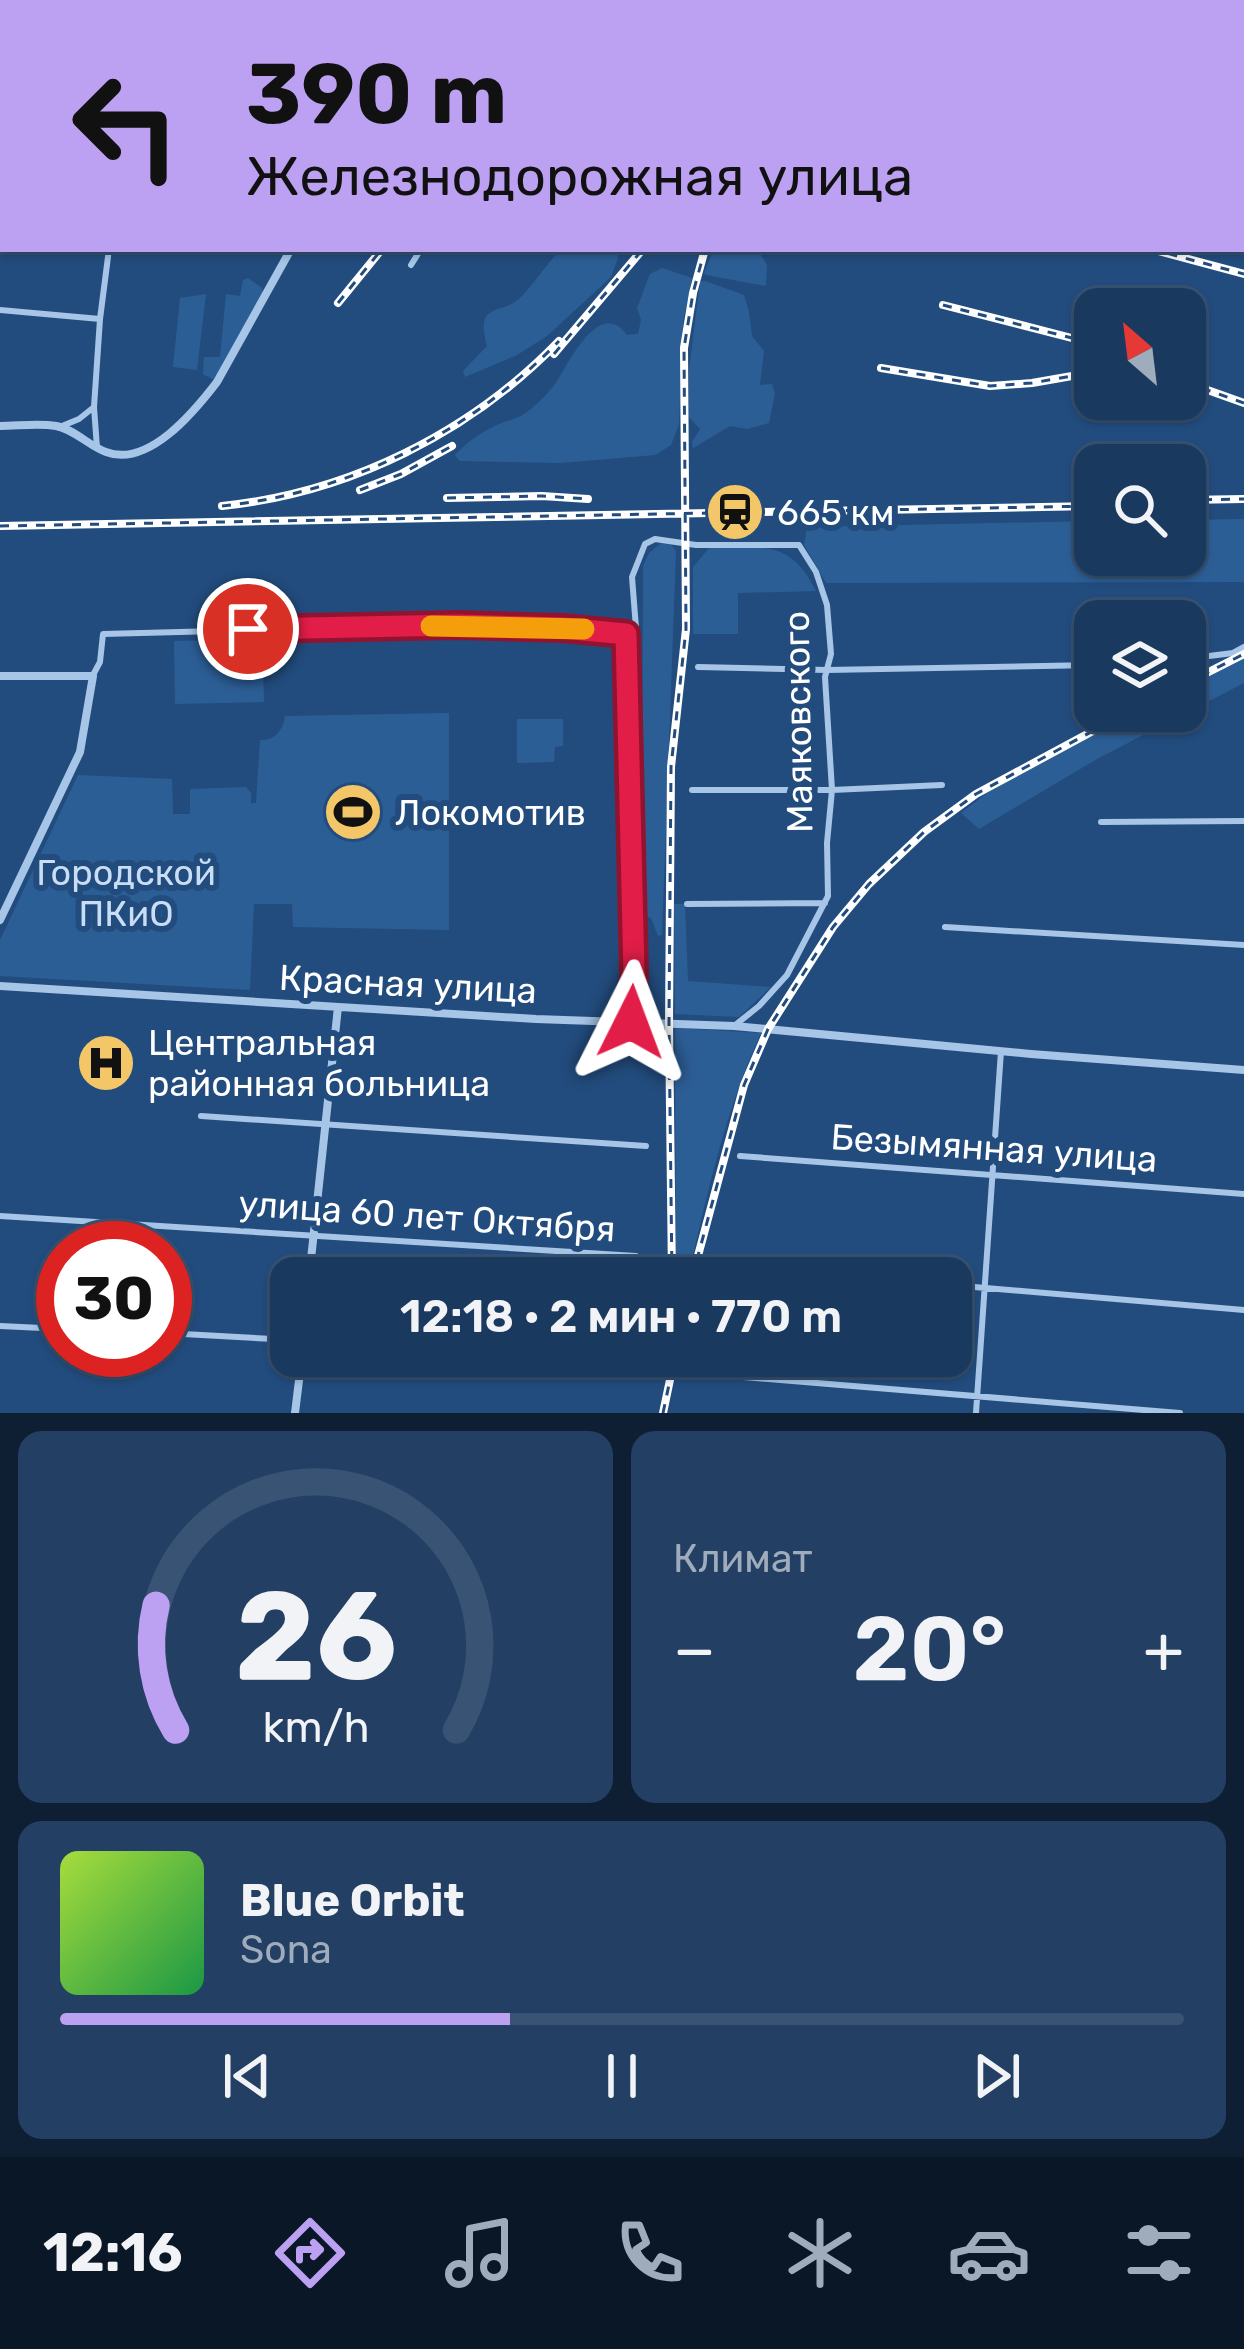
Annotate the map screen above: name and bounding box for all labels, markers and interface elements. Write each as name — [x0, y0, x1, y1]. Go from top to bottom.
text: 390 m — [246, 44, 507, 144]
icon: left — [48, 48, 204, 204]
text: Железнодорожная улица — [246, 145, 913, 209]
north arrow — [1074, 288, 1206, 420]
map controls — [1074, 288, 1206, 732]
button: search — [1074, 444, 1206, 576]
station icon: 665 км — [704, 481, 766, 543]
place label: 665 км — [777, 491, 894, 534]
pin — [197, 578, 299, 680]
icon: arrive — [215, 596, 281, 662]
button: layers — [1074, 600, 1206, 732]
street label: Маяковского — [775, 611, 821, 833]
sports icon: Локомотив — [322, 781, 384, 843]
place label: Локомотив — [395, 791, 586, 834]
park label: Городской ПКиО — [36, 851, 216, 935]
street label: Красная улица — [278, 956, 538, 1012]
position arrow — [568, 959, 694, 1085]
place label: Центральная районная больница — [148, 1021, 490, 1105]
hospital icon: Центральная районная больница — [75, 1032, 137, 1094]
street label: Безымянная улица — [829, 1115, 1159, 1181]
street label: улица 60 лет Октября — [237, 1181, 617, 1251]
speed limit sign: 30 — [36, 1221, 192, 1377]
text: 12:18 · 2 мин · 770 m — [400, 1290, 842, 1343]
text: Климат — [673, 1536, 812, 1582]
text: 26 — [234, 1562, 397, 1710]
text: 20° — [853, 1596, 1006, 1703]
text: − — [673, 1610, 716, 1689]
text: + — [1143, 1610, 1184, 1689]
text: km/h — [262, 1702, 369, 1753]
text: Blue Orbit — [240, 1874, 464, 1927]
text: Sona — [240, 1927, 332, 1973]
icon: previous — [214, 2043, 280, 2109]
icon: pause — [589, 2043, 655, 2109]
icon: next — [964, 2043, 1030, 2109]
icon: directions — [268, 2211, 352, 2295]
icon: music — [438, 2211, 522, 2295]
icon: phone — [608, 2211, 692, 2295]
icon: climate — [778, 2211, 862, 2295]
icon: car — [947, 2211, 1031, 2295]
icon: filters — [1117, 2211, 1201, 2295]
text: 12:16 — [43, 2221, 183, 2285]

